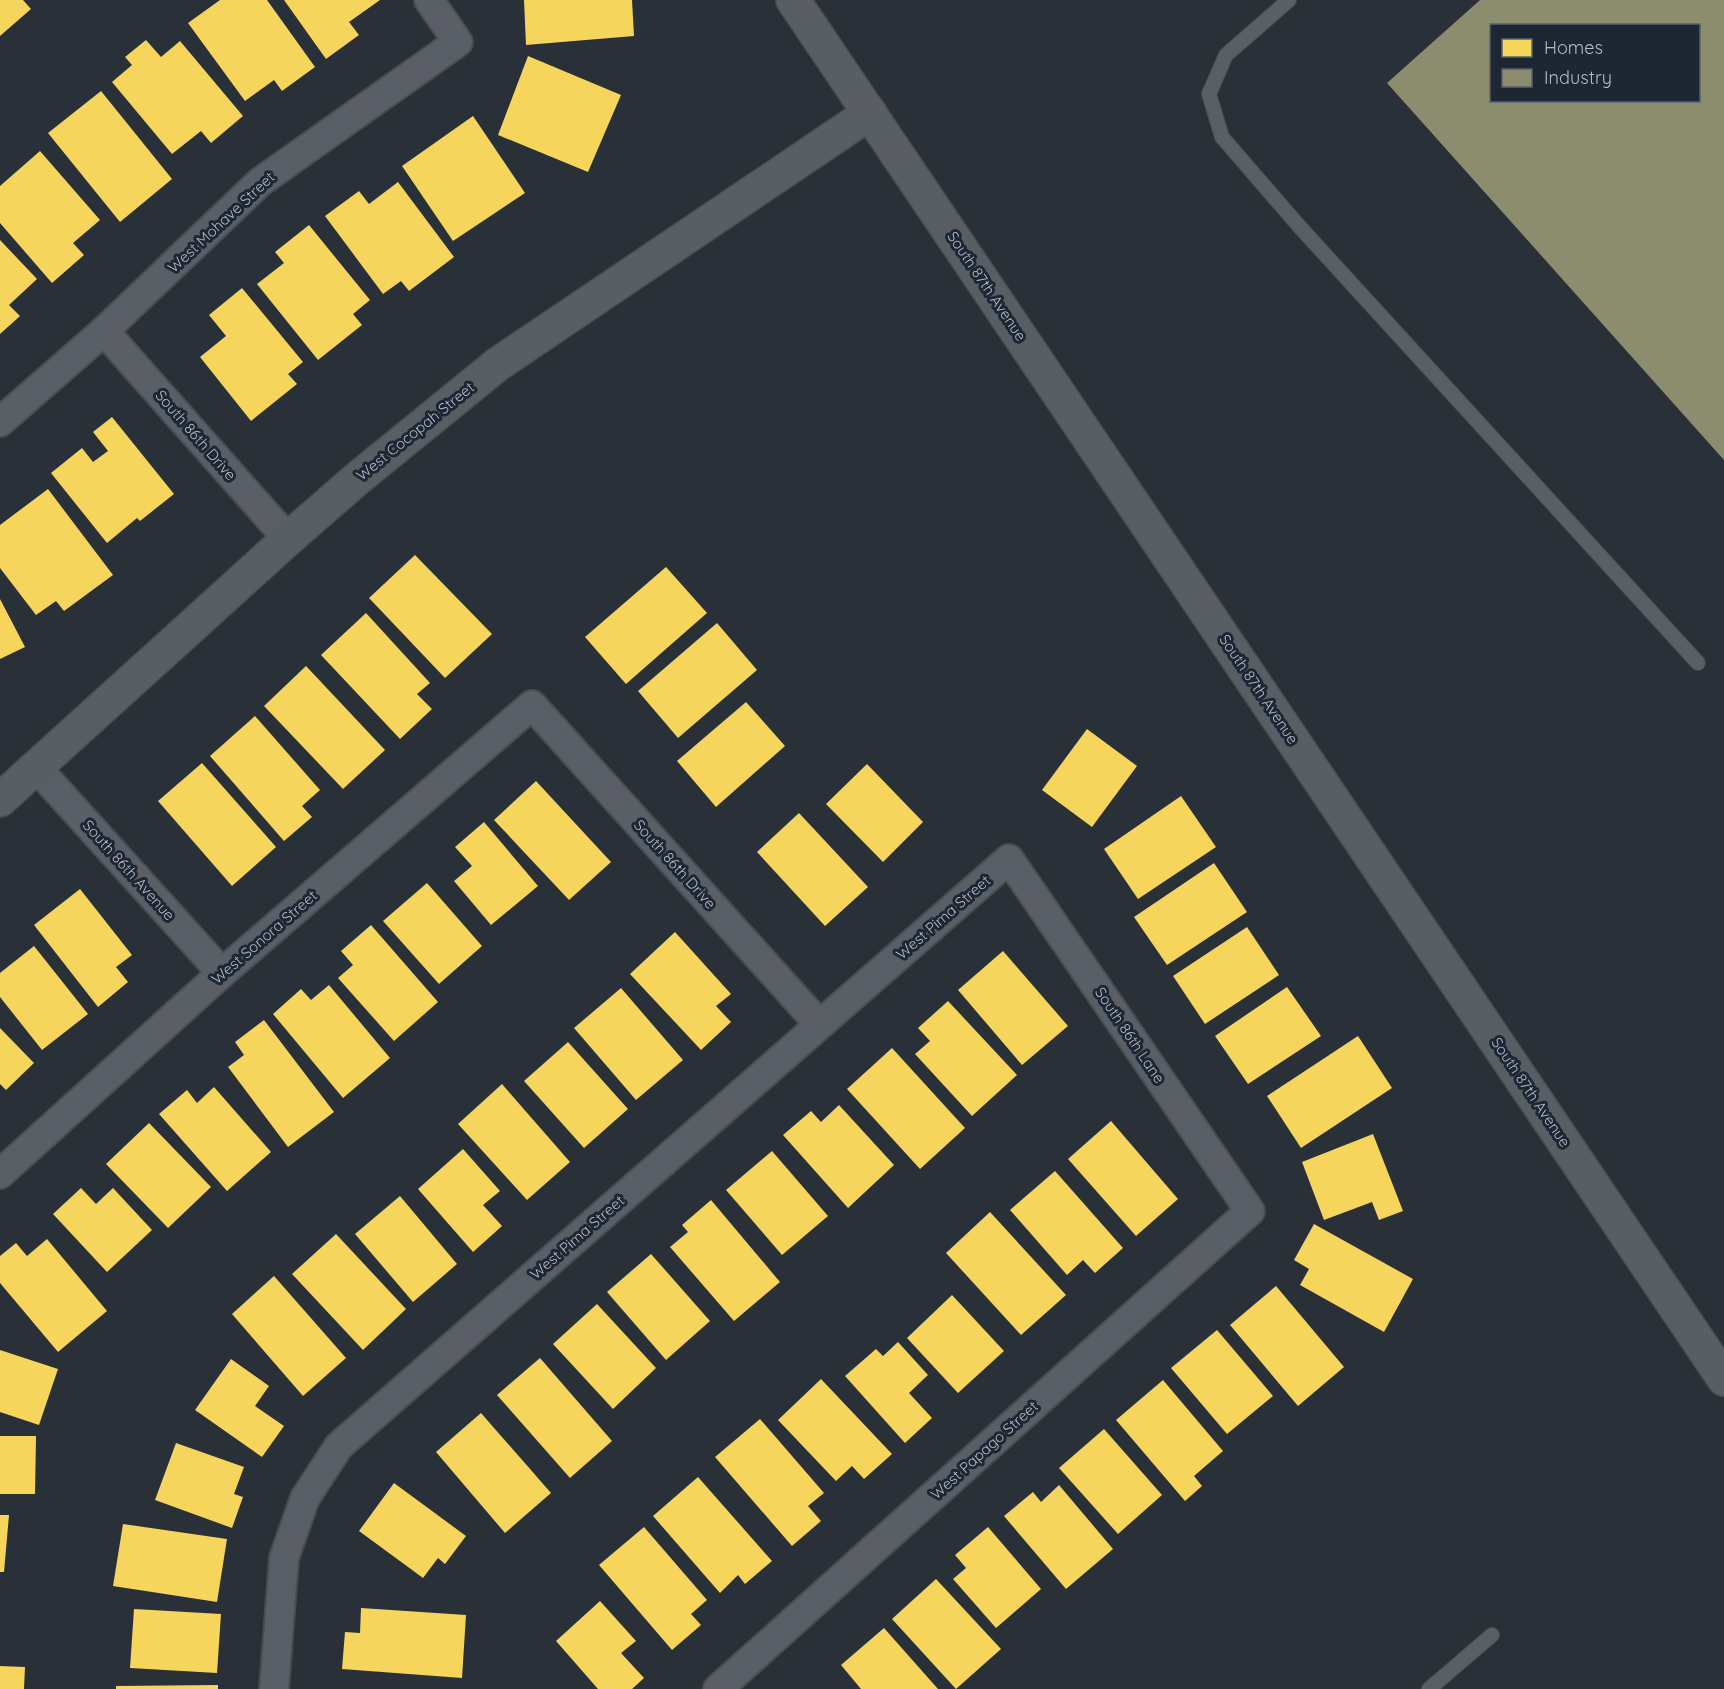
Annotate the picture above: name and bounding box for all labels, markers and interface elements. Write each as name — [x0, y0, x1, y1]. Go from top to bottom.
legend — [1490, 24, 1700, 102]
text: Homes — [1544, 36, 1603, 59]
text: Industry — [1544, 66, 1612, 89]
street label: West Mohave Street — [164, 168, 278, 276]
street label: South 87th Avenue — [943, 228, 1031, 344]
street label: West Cocopah Street — [352, 378, 478, 484]
street label: South 86th Drive — [152, 386, 240, 484]
street label: South 87th Avenue — [1215, 631, 1303, 747]
street label: South 86th Drive — [630, 815, 720, 913]
street label: South 86th Avenue — [79, 816, 179, 924]
street label: West Pima Street — [892, 871, 994, 963]
street label: West Sonora Street — [207, 886, 321, 988]
street label: South 86th Lane — [1091, 983, 1169, 1087]
street label: South 87th Avenue — [1487, 1034, 1575, 1150]
street label: West Pima Street — [526, 1191, 628, 1283]
street label: West Papago Street — [926, 1397, 1042, 1503]

